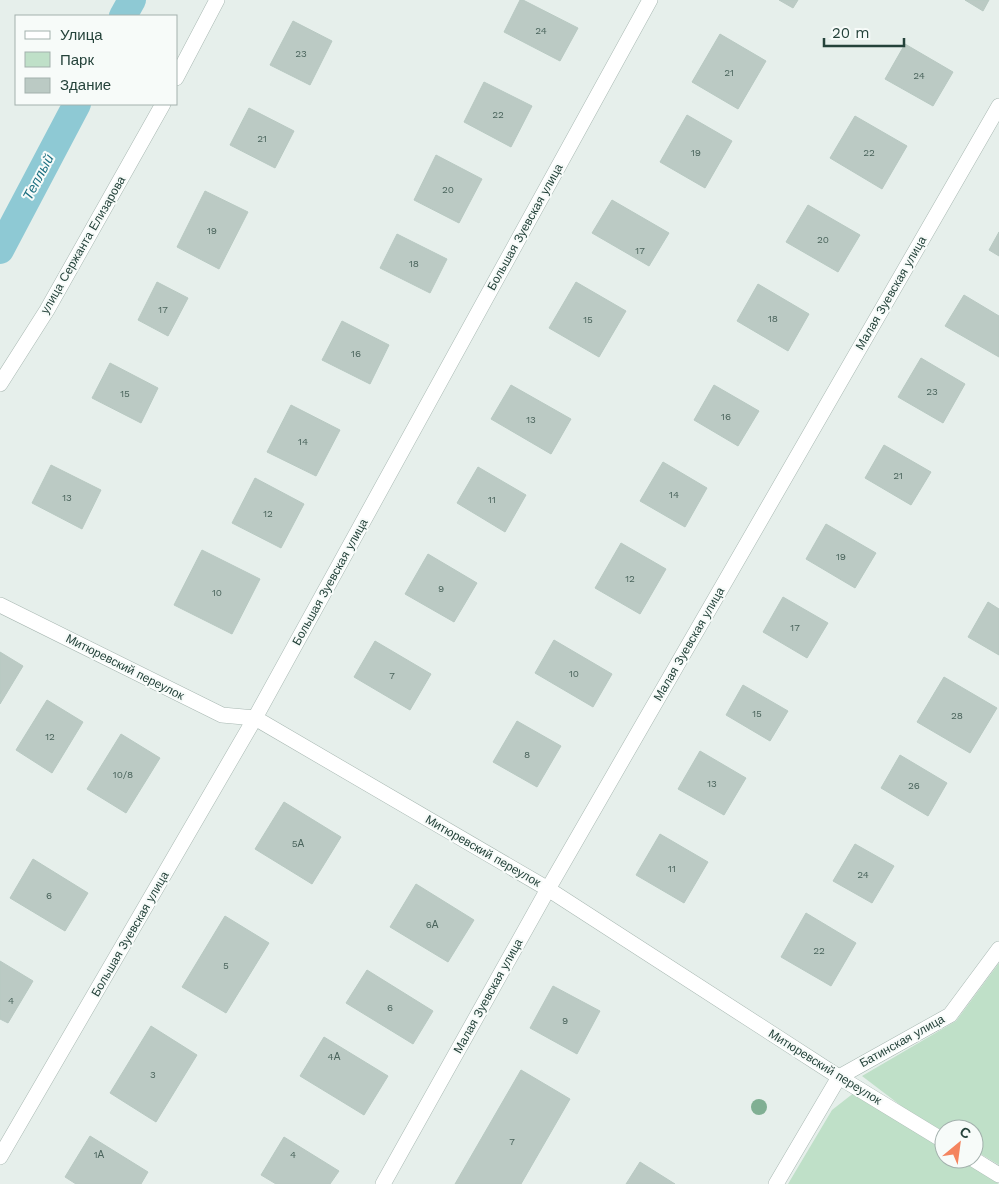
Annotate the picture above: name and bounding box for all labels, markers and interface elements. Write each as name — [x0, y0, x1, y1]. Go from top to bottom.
legend — [15, 15, 178, 105]
scale bar — [824, 15, 904, 47]
text: 20 m — [832, 24, 870, 42]
house number: 24 — [535, 25, 547, 36]
text: Улица — [60, 26, 103, 44]
house number: 23 — [295, 48, 307, 59]
text: Парк — [60, 51, 94, 69]
house number: 21 — [724, 67, 734, 78]
house number: 24 — [913, 70, 925, 81]
text: Здание — [60, 76, 111, 94]
house number: 22 — [492, 109, 504, 120]
house number: 21 — [257, 133, 267, 144]
house number: 19 — [691, 147, 701, 158]
house number: 22 — [863, 147, 875, 158]
water label: Теплый — [19, 151, 57, 203]
street label: Большая Зуевская улица — [484, 161, 566, 293]
street label: улица Сержанта Елизарова — [38, 173, 128, 316]
house number: 20 — [442, 184, 454, 195]
house number: 19 — [207, 225, 217, 236]
street label: Малая Зуевская улица — [853, 233, 929, 352]
house number: 20 — [817, 234, 829, 245]
house number: 17 — [635, 245, 645, 256]
house number: 18 — [409, 258, 419, 269]
house number: 17 — [158, 304, 168, 315]
house number: 18 — [768, 313, 778, 324]
house number: 15 — [583, 314, 593, 325]
house number: 16 — [351, 348, 361, 359]
house number: 23 — [926, 386, 938, 397]
house number: 15 — [120, 388, 130, 399]
house number: 16 — [721, 411, 731, 422]
house number: 13 — [526, 414, 536, 425]
house number: 14 — [298, 436, 308, 447]
house number: 21 — [893, 470, 903, 481]
house number: 14 — [669, 489, 679, 500]
house number: 13 — [62, 492, 72, 503]
house number: 11 — [488, 494, 496, 505]
house number: 12 — [263, 508, 273, 519]
street label: Большая Зуевская улица — [289, 516, 371, 648]
house number: 19 — [836, 551, 846, 562]
house number: 12 — [625, 573, 635, 584]
house number: 9 — [438, 583, 444, 594]
street label: Малая Зуевская улица — [651, 584, 727, 703]
house number: 10 — [212, 587, 222, 598]
house number: 17 — [790, 622, 800, 633]
street label: Митюревский переулок — [64, 631, 187, 703]
house number: 10 — [569, 668, 579, 679]
house number: 7 — [389, 670, 395, 681]
house number: 15 — [752, 708, 762, 719]
house number: 28 — [951, 710, 963, 721]
house number: 12 — [45, 731, 55, 742]
house number: 8 — [524, 749, 530, 760]
house number: 10/8 — [113, 769, 133, 780]
house number: 13 — [707, 778, 717, 789]
house number: 26 — [908, 780, 920, 791]
street label: Митюревский переулок — [423, 812, 544, 890]
house number: 5А — [292, 838, 305, 849]
house number: 11 — [668, 863, 676, 874]
street label: Большая Зуевская улица — [88, 869, 172, 999]
house number: 24 — [857, 869, 869, 880]
house number: 6 — [46, 890, 52, 901]
house number: 6А — [426, 919, 439, 930]
street label: Малая Зуевская улица — [451, 936, 526, 1056]
house number: 22 — [813, 945, 825, 956]
house number: 5 — [223, 960, 229, 971]
house number: 4 — [8, 995, 14, 1006]
house number: 6 — [387, 1002, 393, 1013]
street label: Батинская улица — [857, 1012, 947, 1070]
house number: 9 — [562, 1015, 568, 1026]
street label: Митюревский переулок — [766, 1026, 885, 1108]
house number: 4А — [328, 1051, 341, 1062]
house number: 3 — [150, 1069, 156, 1080]
north arrow — [934, 1119, 984, 1169]
text: С — [957, 1123, 974, 1142]
house number: 7 — [509, 1136, 515, 1147]
house number: 1А — [94, 1149, 105, 1160]
house number: 4 — [290, 1149, 296, 1160]

